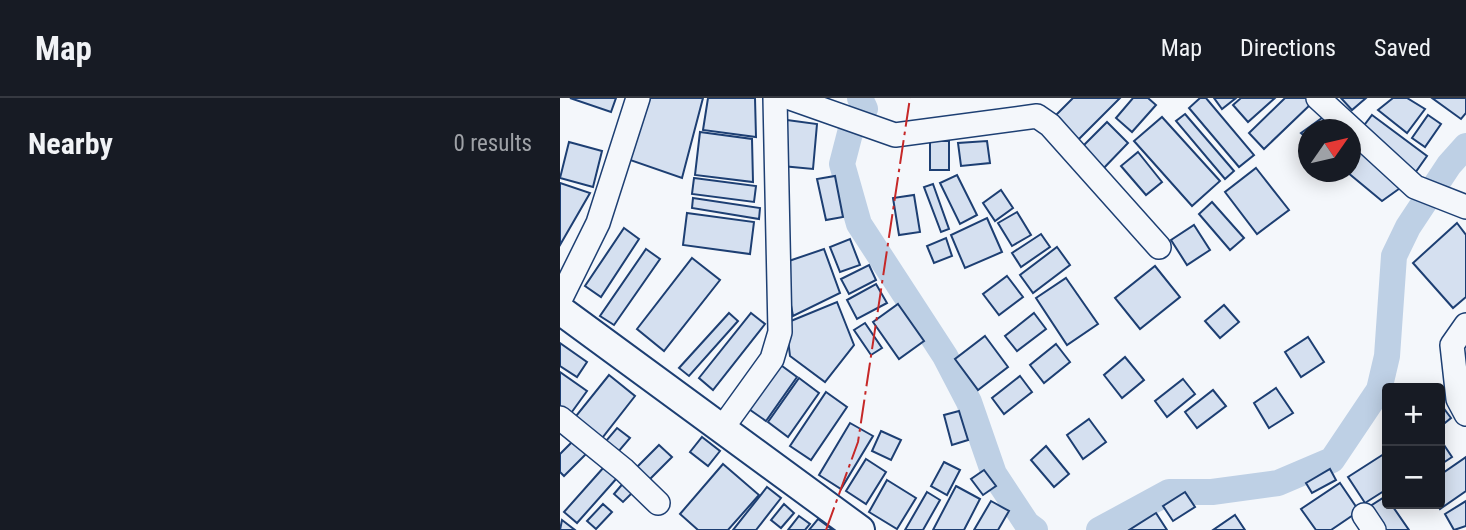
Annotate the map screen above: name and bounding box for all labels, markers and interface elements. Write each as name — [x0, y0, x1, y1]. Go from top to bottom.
text: Map — [35, 29, 92, 68]
text: Map — [1161, 34, 1202, 62]
text: Directions — [1240, 34, 1336, 62]
text: Saved — [1374, 34, 1431, 62]
north arrow — [1298, 119, 1361, 182]
text: Nearby — [28, 126, 113, 161]
text: 0 results — [454, 130, 532, 157]
map controls — [1382, 383, 1445, 509]
button: + — [1382, 383, 1445, 446]
button: − — [1382, 446, 1445, 509]

